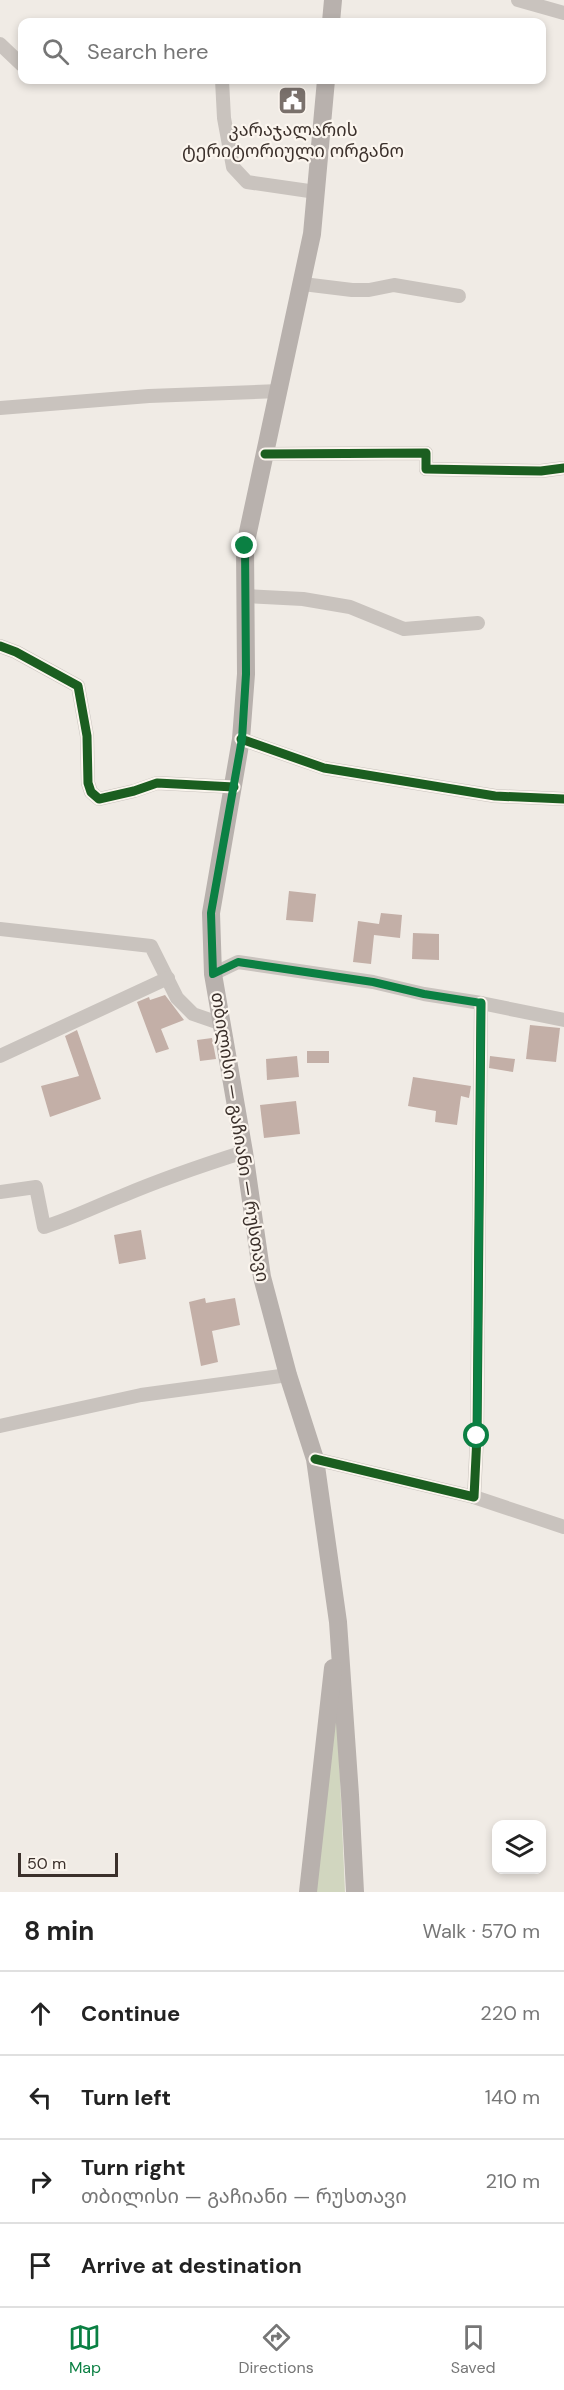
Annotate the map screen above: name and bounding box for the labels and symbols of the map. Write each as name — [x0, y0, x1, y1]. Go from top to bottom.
public building icon: კარაჯალარის ტერიტორიული ორგანო — [277, 85, 309, 117]
place label: კარაჯალარის ტერიტორიული ორგანო — [182, 118, 404, 163]
route end — [231, 532, 257, 558]
street label: თბილისი — გაჩიანი — რუსთავი — [205, 990, 275, 1284]
route start — [463, 1422, 489, 1448]
scale bar — [18, 1850, 118, 1878]

